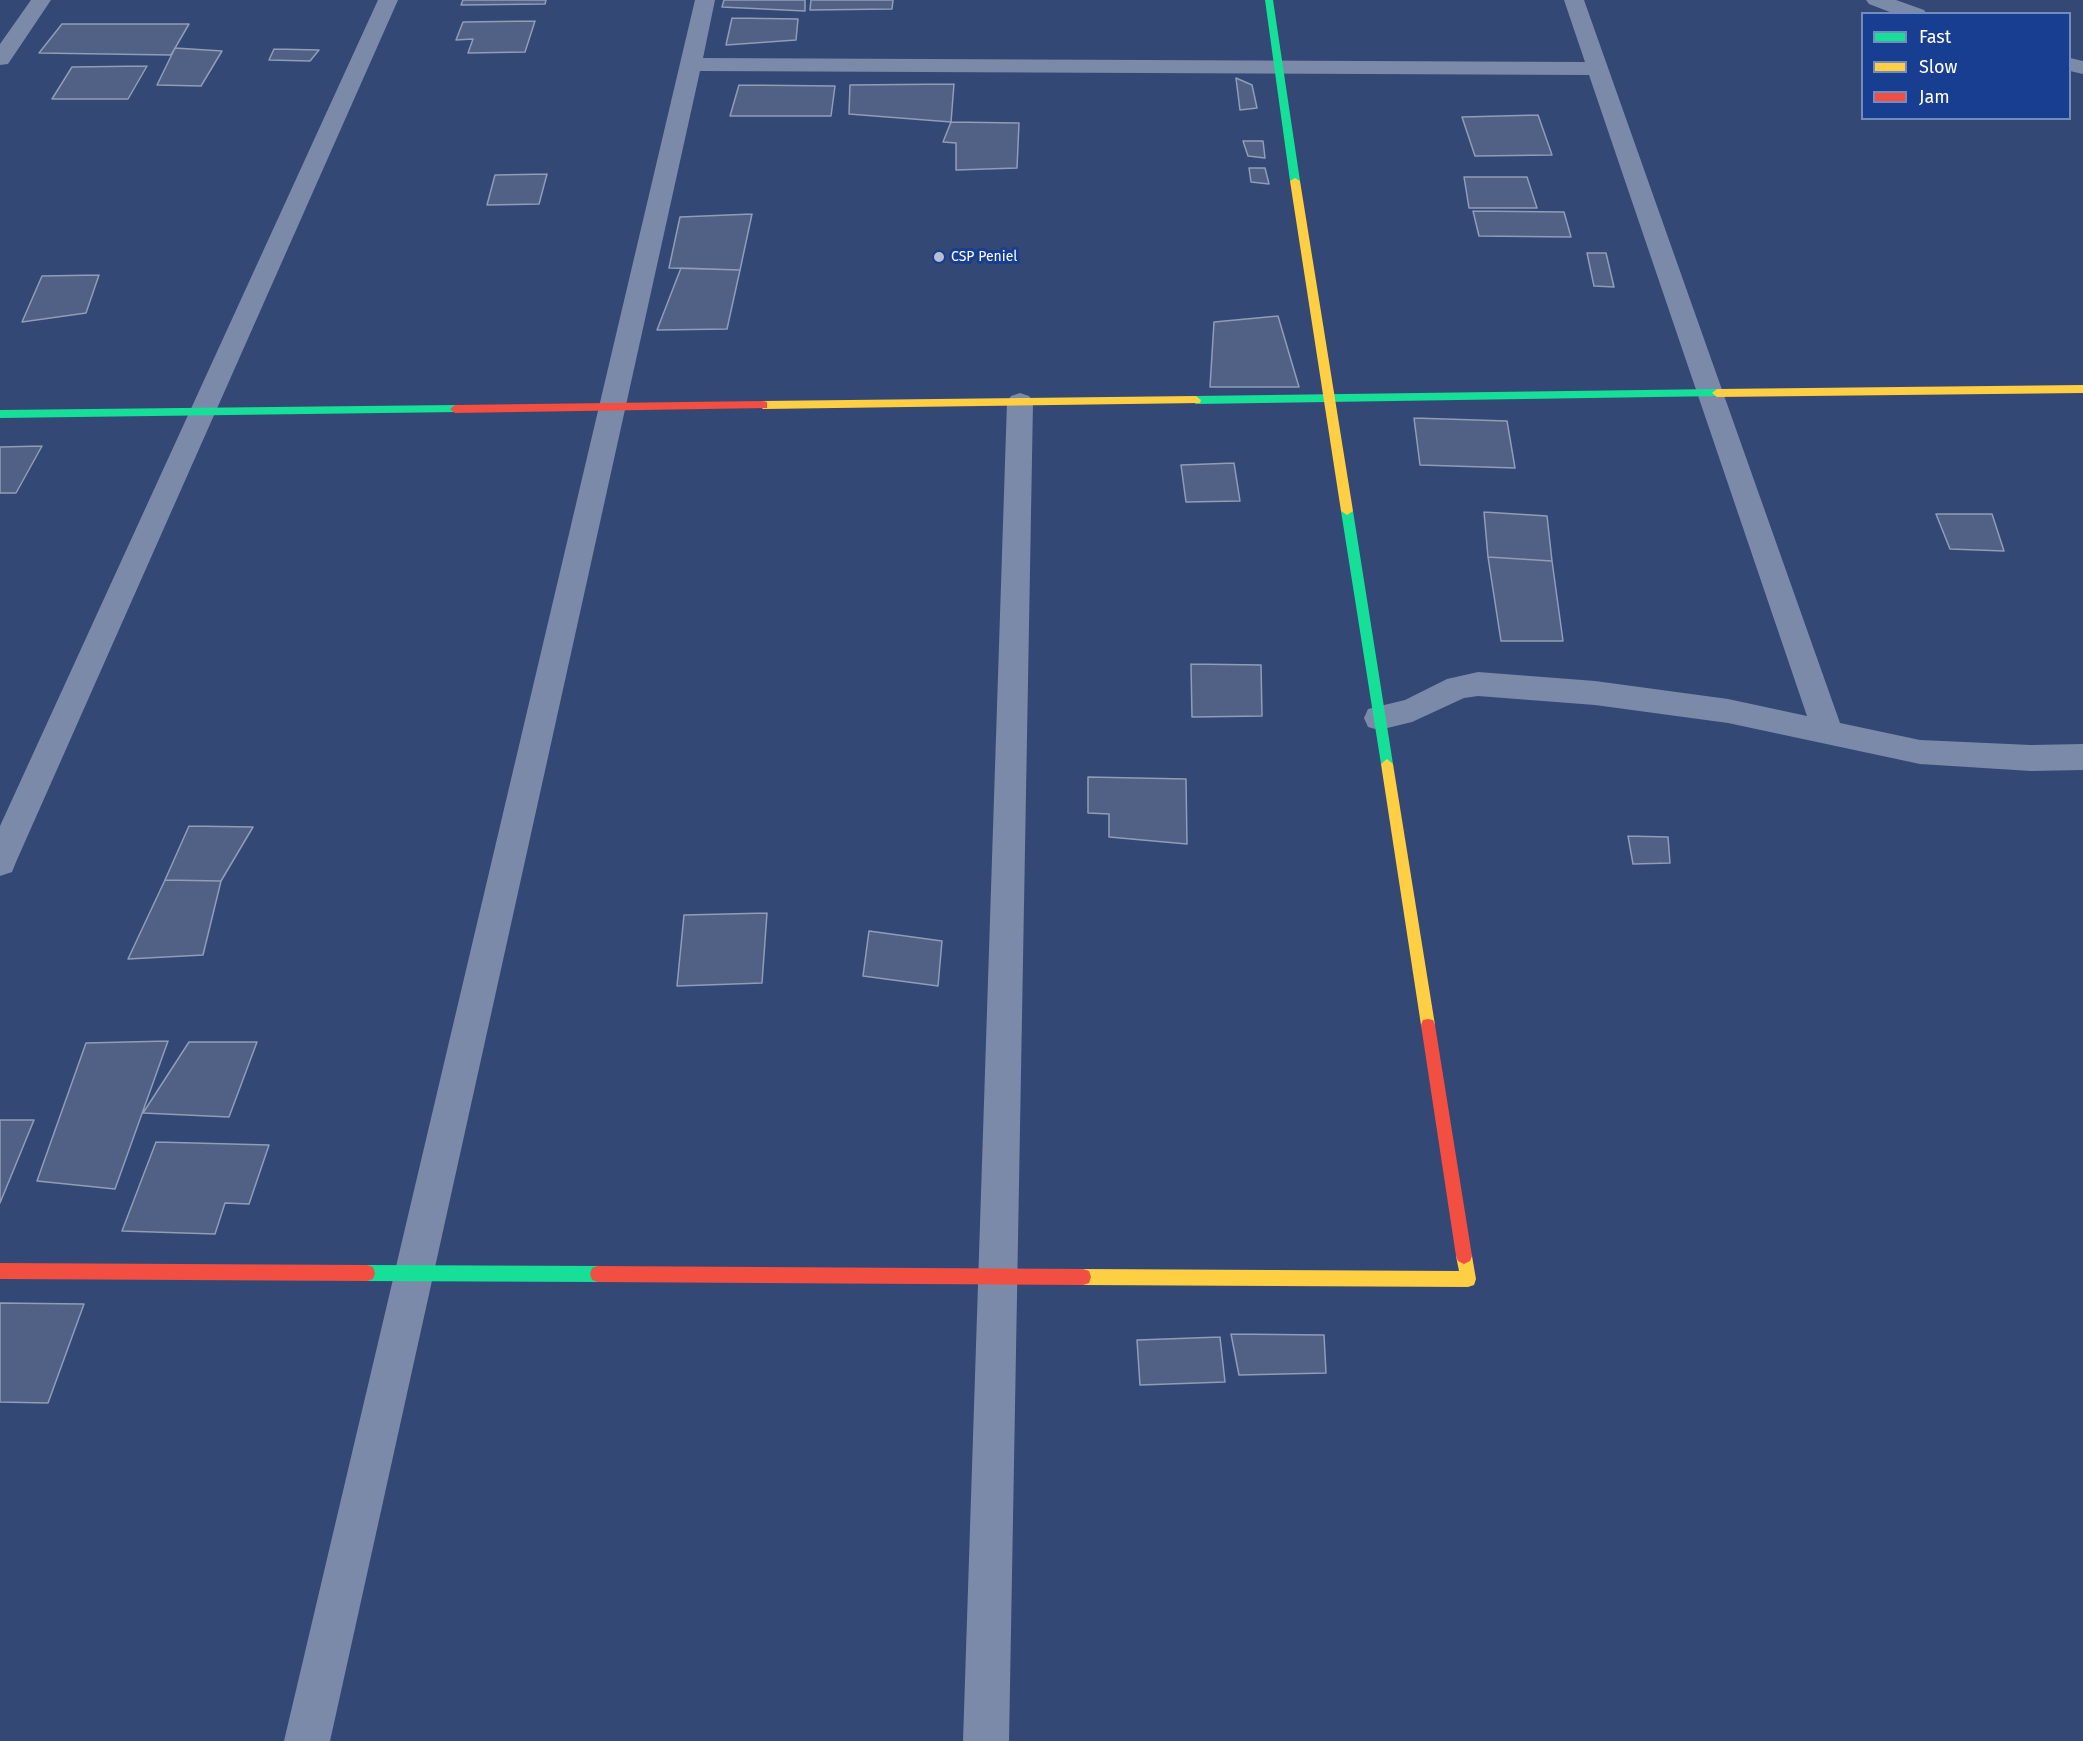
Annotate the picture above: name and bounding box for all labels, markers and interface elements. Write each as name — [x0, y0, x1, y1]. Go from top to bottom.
legend — [1861, 12, 2071, 120]
text: Fast — [1919, 26, 1951, 48]
text: Slow — [1919, 56, 1957, 78]
text: Jam — [1919, 86, 1950, 108]
place label: CSP Peniel — [951, 249, 1017, 265]
marker: CSP Peniel — [932, 250, 946, 264]

